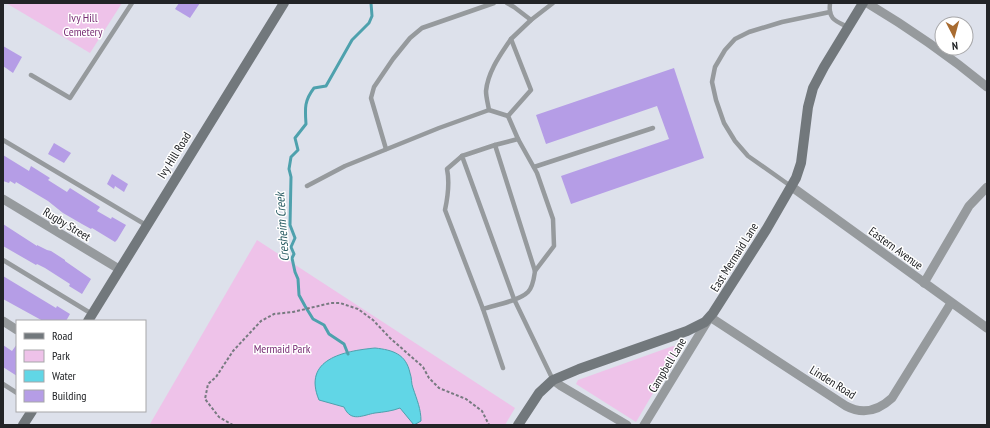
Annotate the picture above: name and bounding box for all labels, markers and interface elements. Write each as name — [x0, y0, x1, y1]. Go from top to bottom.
park label: Ivy Hill Cemetery — [64, 10, 103, 39]
north arrow — [934, 16, 974, 56]
text: N — [951, 39, 959, 53]
street label: Ivy Hill Road — [154, 129, 194, 181]
water label: Cresheim Creek — [271, 190, 293, 262]
street label: Rugby Street — [41, 204, 94, 244]
street label: East Mermaid Lane — [707, 220, 761, 294]
street label: Eastern Avenue — [866, 223, 926, 273]
legend — [16, 320, 146, 412]
text: Road — [52, 328, 72, 343]
street label: Campbell Lane — [645, 335, 689, 395]
park label: Mermaid Park — [254, 341, 311, 356]
text: Park — [52, 348, 70, 363]
street label: Linden Road — [807, 362, 859, 402]
text: Water — [52, 368, 77, 383]
text: Building — [52, 388, 87, 403]

